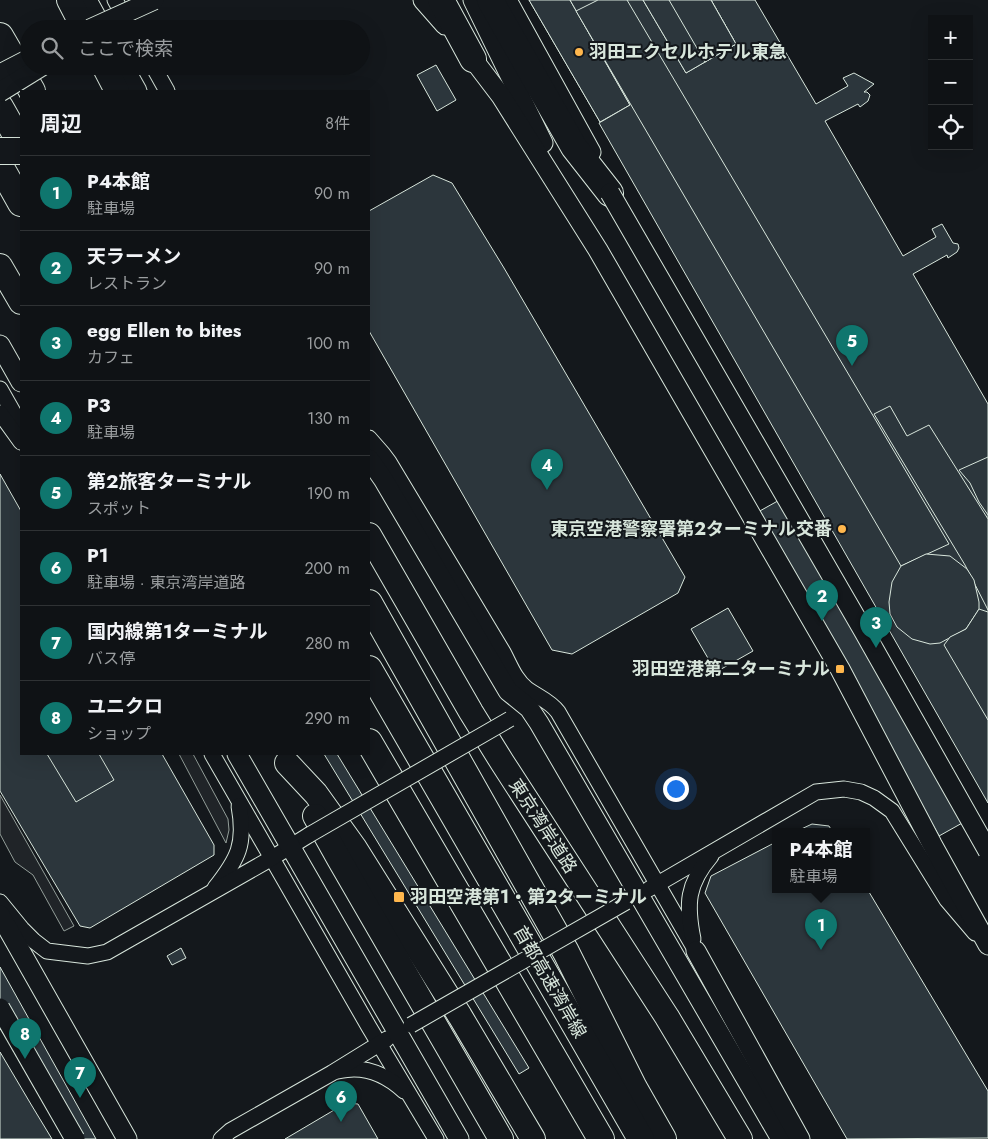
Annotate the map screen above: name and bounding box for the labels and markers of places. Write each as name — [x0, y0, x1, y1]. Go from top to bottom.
place label: 羽田エクセルホテル東急 — [589, 39, 787, 65]
marker: 羽田エクセルホテル東急 — [573, 46, 585, 58]
pin: 5 — [836, 325, 868, 366]
pin: 4 — [531, 449, 563, 490]
place label: 東京空港警察署第2ターミナル交番 — [550, 516, 832, 542]
marker: 東京空港警察署第2ターミナル交番 — [836, 523, 848, 535]
pin: 2 — [806, 580, 838, 621]
pin: 3 — [860, 607, 892, 648]
place label: 羽田空港第二ターミナル — [632, 656, 830, 682]
marker: 羽田空港第二ターミナル — [834, 663, 846, 675]
place label: 羽田空港第1・第2ターミナル — [410, 884, 647, 910]
marker: 羽田空港第1・第2ターミナル — [392, 890, 406, 904]
pin: 1 — [805, 909, 837, 950]
pin: 8 — [9, 1018, 41, 1059]
pin: 7 — [64, 1057, 96, 1098]
pin: 6 — [325, 1081, 357, 1122]

